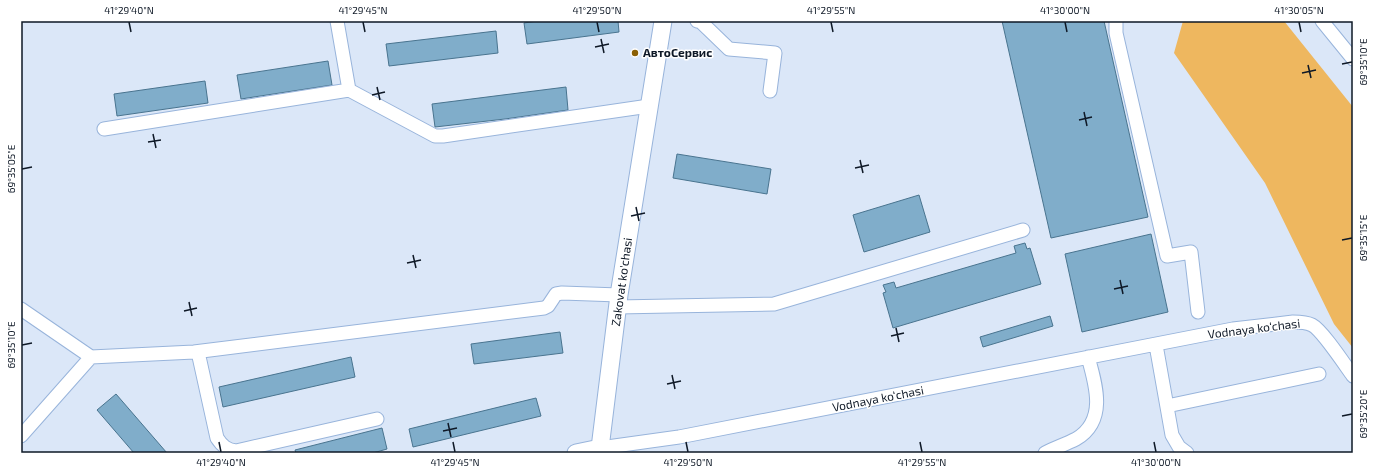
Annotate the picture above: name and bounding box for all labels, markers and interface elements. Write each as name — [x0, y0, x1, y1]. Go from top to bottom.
text: 41°29'40"N — [104, 4, 154, 16]
text: 41°29'45"N — [338, 4, 388, 16]
text: 41°29'50"N — [572, 4, 622, 16]
text: 41°29'55"N — [807, 4, 855, 16]
text: 41°30'00"N — [1040, 4, 1090, 16]
text: 41°30'05"N — [1274, 4, 1324, 16]
text: 69°35'10"E — [1357, 38, 1369, 86]
place label: АвтоСервис — [643, 45, 712, 59]
marker: АвтоСервис — [630, 48, 640, 58]
text: 69°35'05"E — [5, 144, 17, 193]
text: 69°35'15"E — [1357, 214, 1369, 261]
street label: Zakovat ko'chasi — [608, 237, 634, 327]
street label: Vodnaya ko‘chasi — [1207, 315, 1301, 341]
text: 69°35'10"E — [5, 321, 17, 369]
street label: Vodnaya ko‘chasi — [831, 382, 925, 414]
text: 69°35'20"E — [1357, 389, 1369, 438]
text: 41°29'40"N — [196, 456, 246, 468]
text: 41°29'45"N — [430, 456, 480, 468]
text: 41°29'50"N — [663, 456, 713, 468]
text: 41°29'55"N — [898, 456, 946, 468]
text: 41°30'00"N — [1131, 456, 1181, 468]

